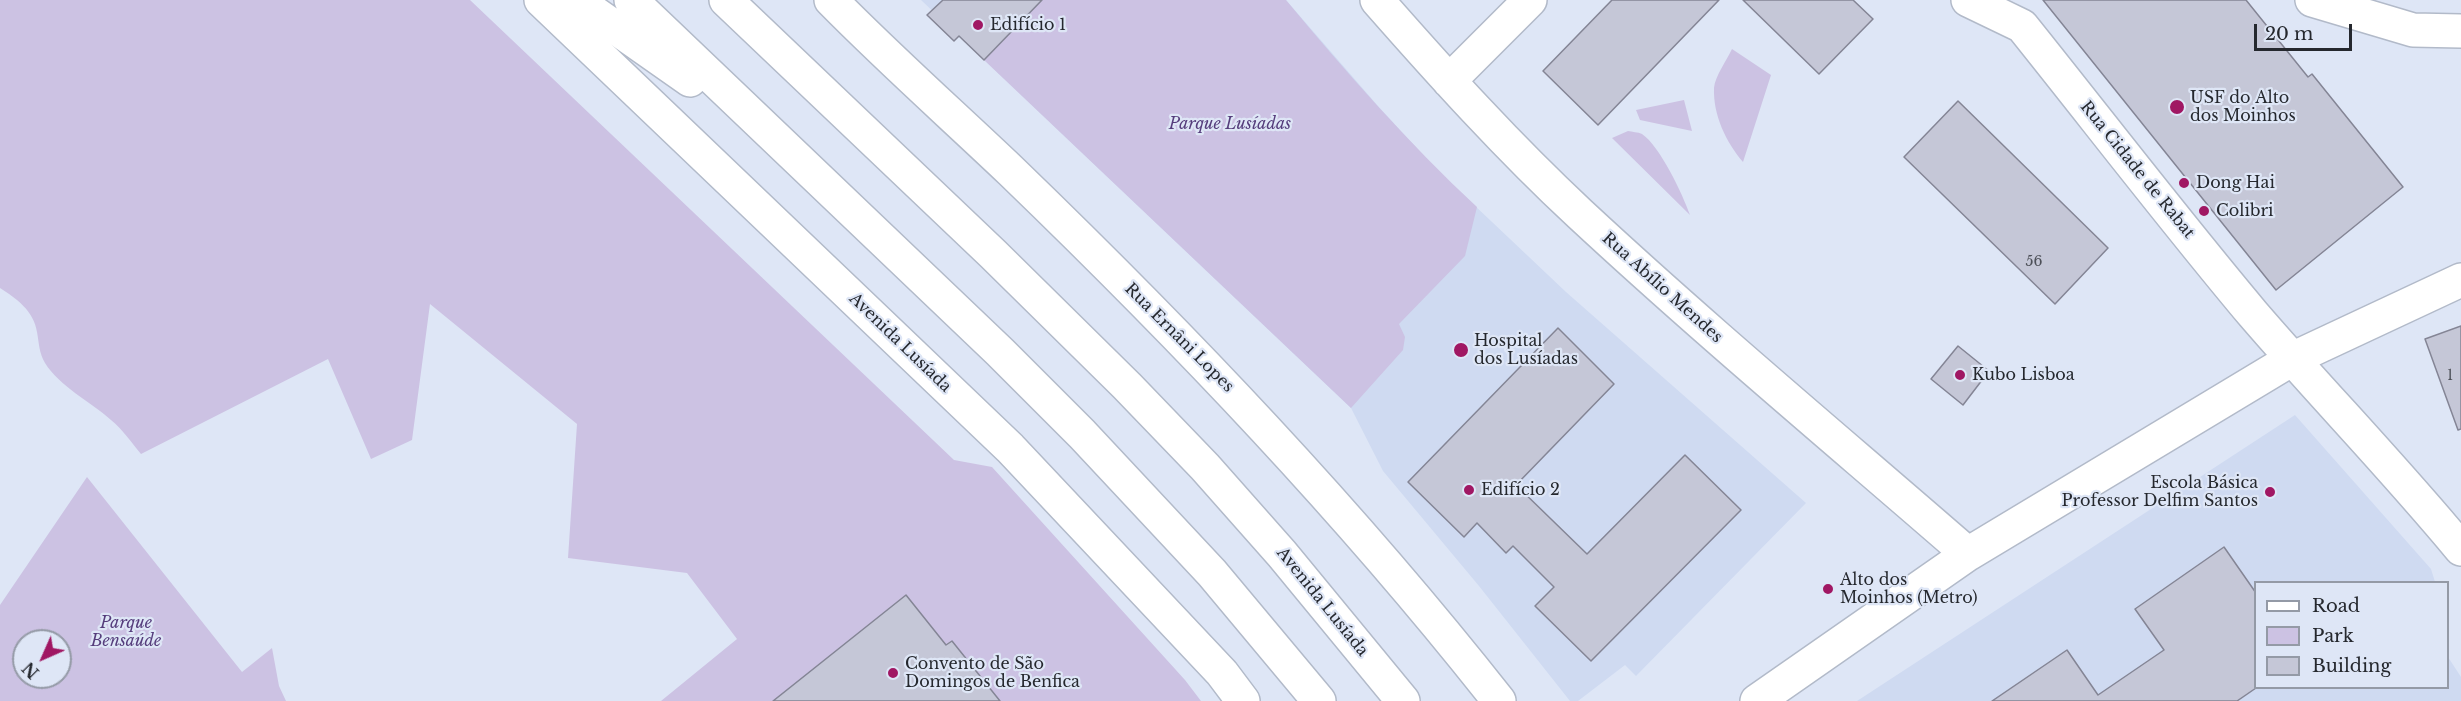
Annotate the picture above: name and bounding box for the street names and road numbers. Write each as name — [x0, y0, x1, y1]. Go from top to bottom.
street label: Rua Cidade de Rabat — [2076, 98, 2198, 242]
street label: Rua Abílio Mendes — [1598, 229, 1726, 347]
street label: Rua Ernâni Lopes — [1120, 279, 1238, 397]
street label: Avenida Lusíada — [845, 289, 955, 397]
street label: Avenida Lusíada — [1272, 544, 1372, 660]

